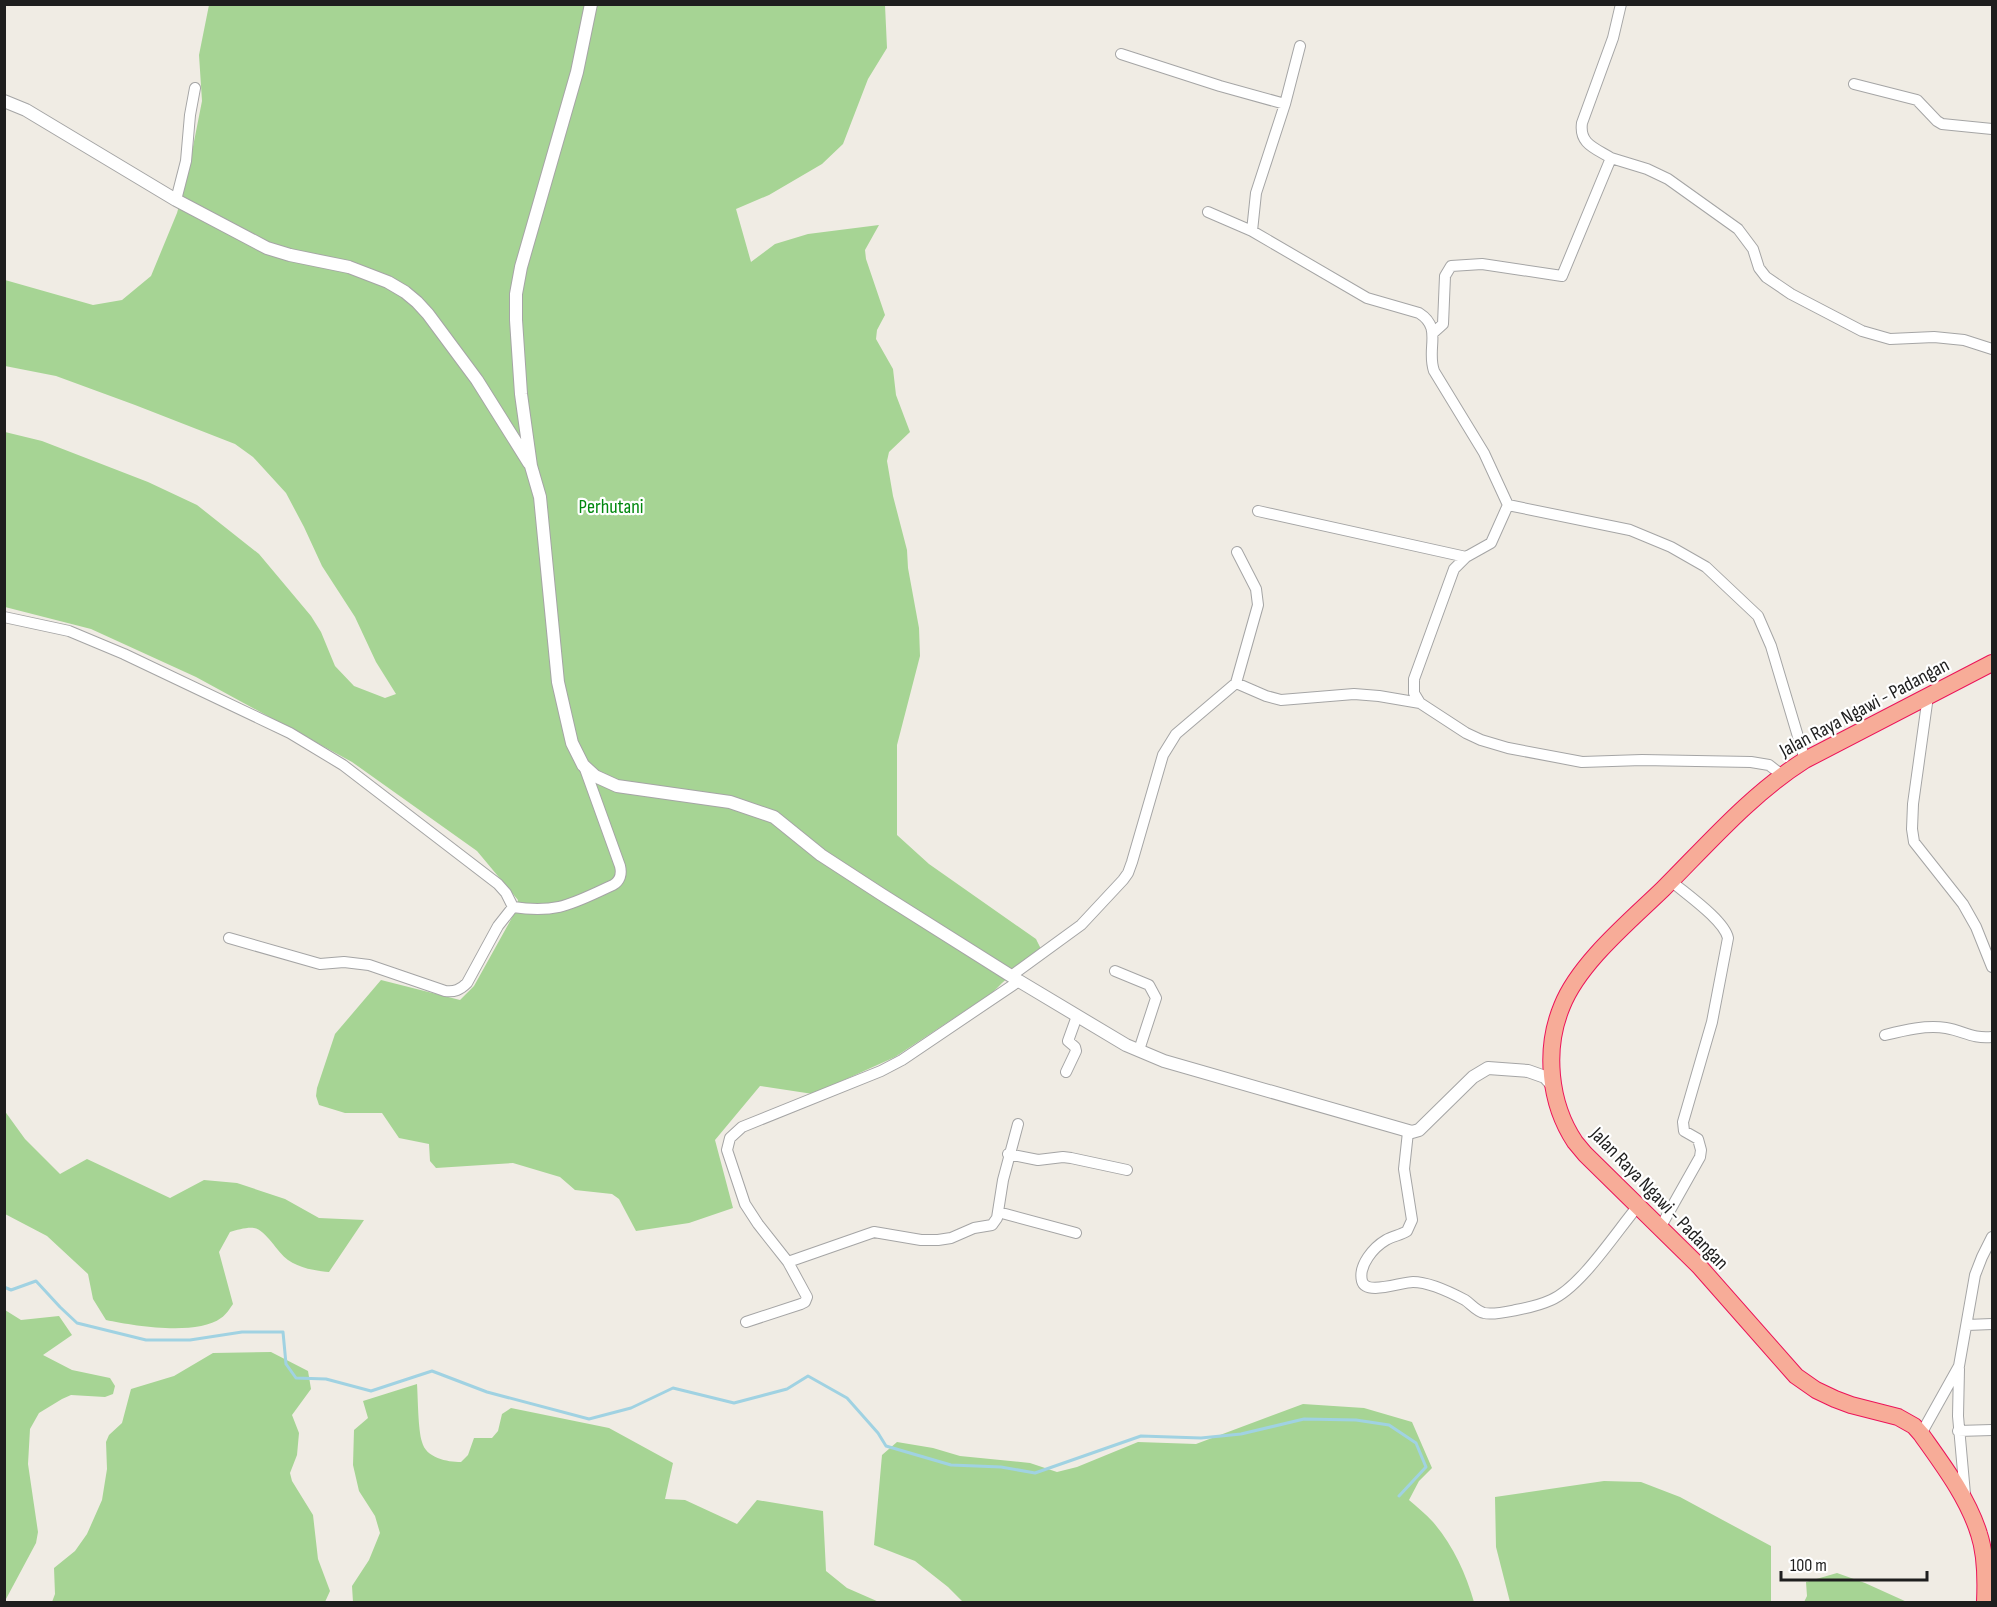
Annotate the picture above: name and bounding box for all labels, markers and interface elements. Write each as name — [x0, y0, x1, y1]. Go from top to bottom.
park label: Perhutani — [578, 495, 644, 519]
street label: Jalan Raya Ngawi - Padangan — [1775, 653, 1953, 763]
street label: Jalan Raya Ngawi - Padangan — [1584, 1122, 1733, 1275]
scale bar — [1781, 1544, 1926, 1582]
text: 100 m — [1790, 1555, 1827, 1576]

